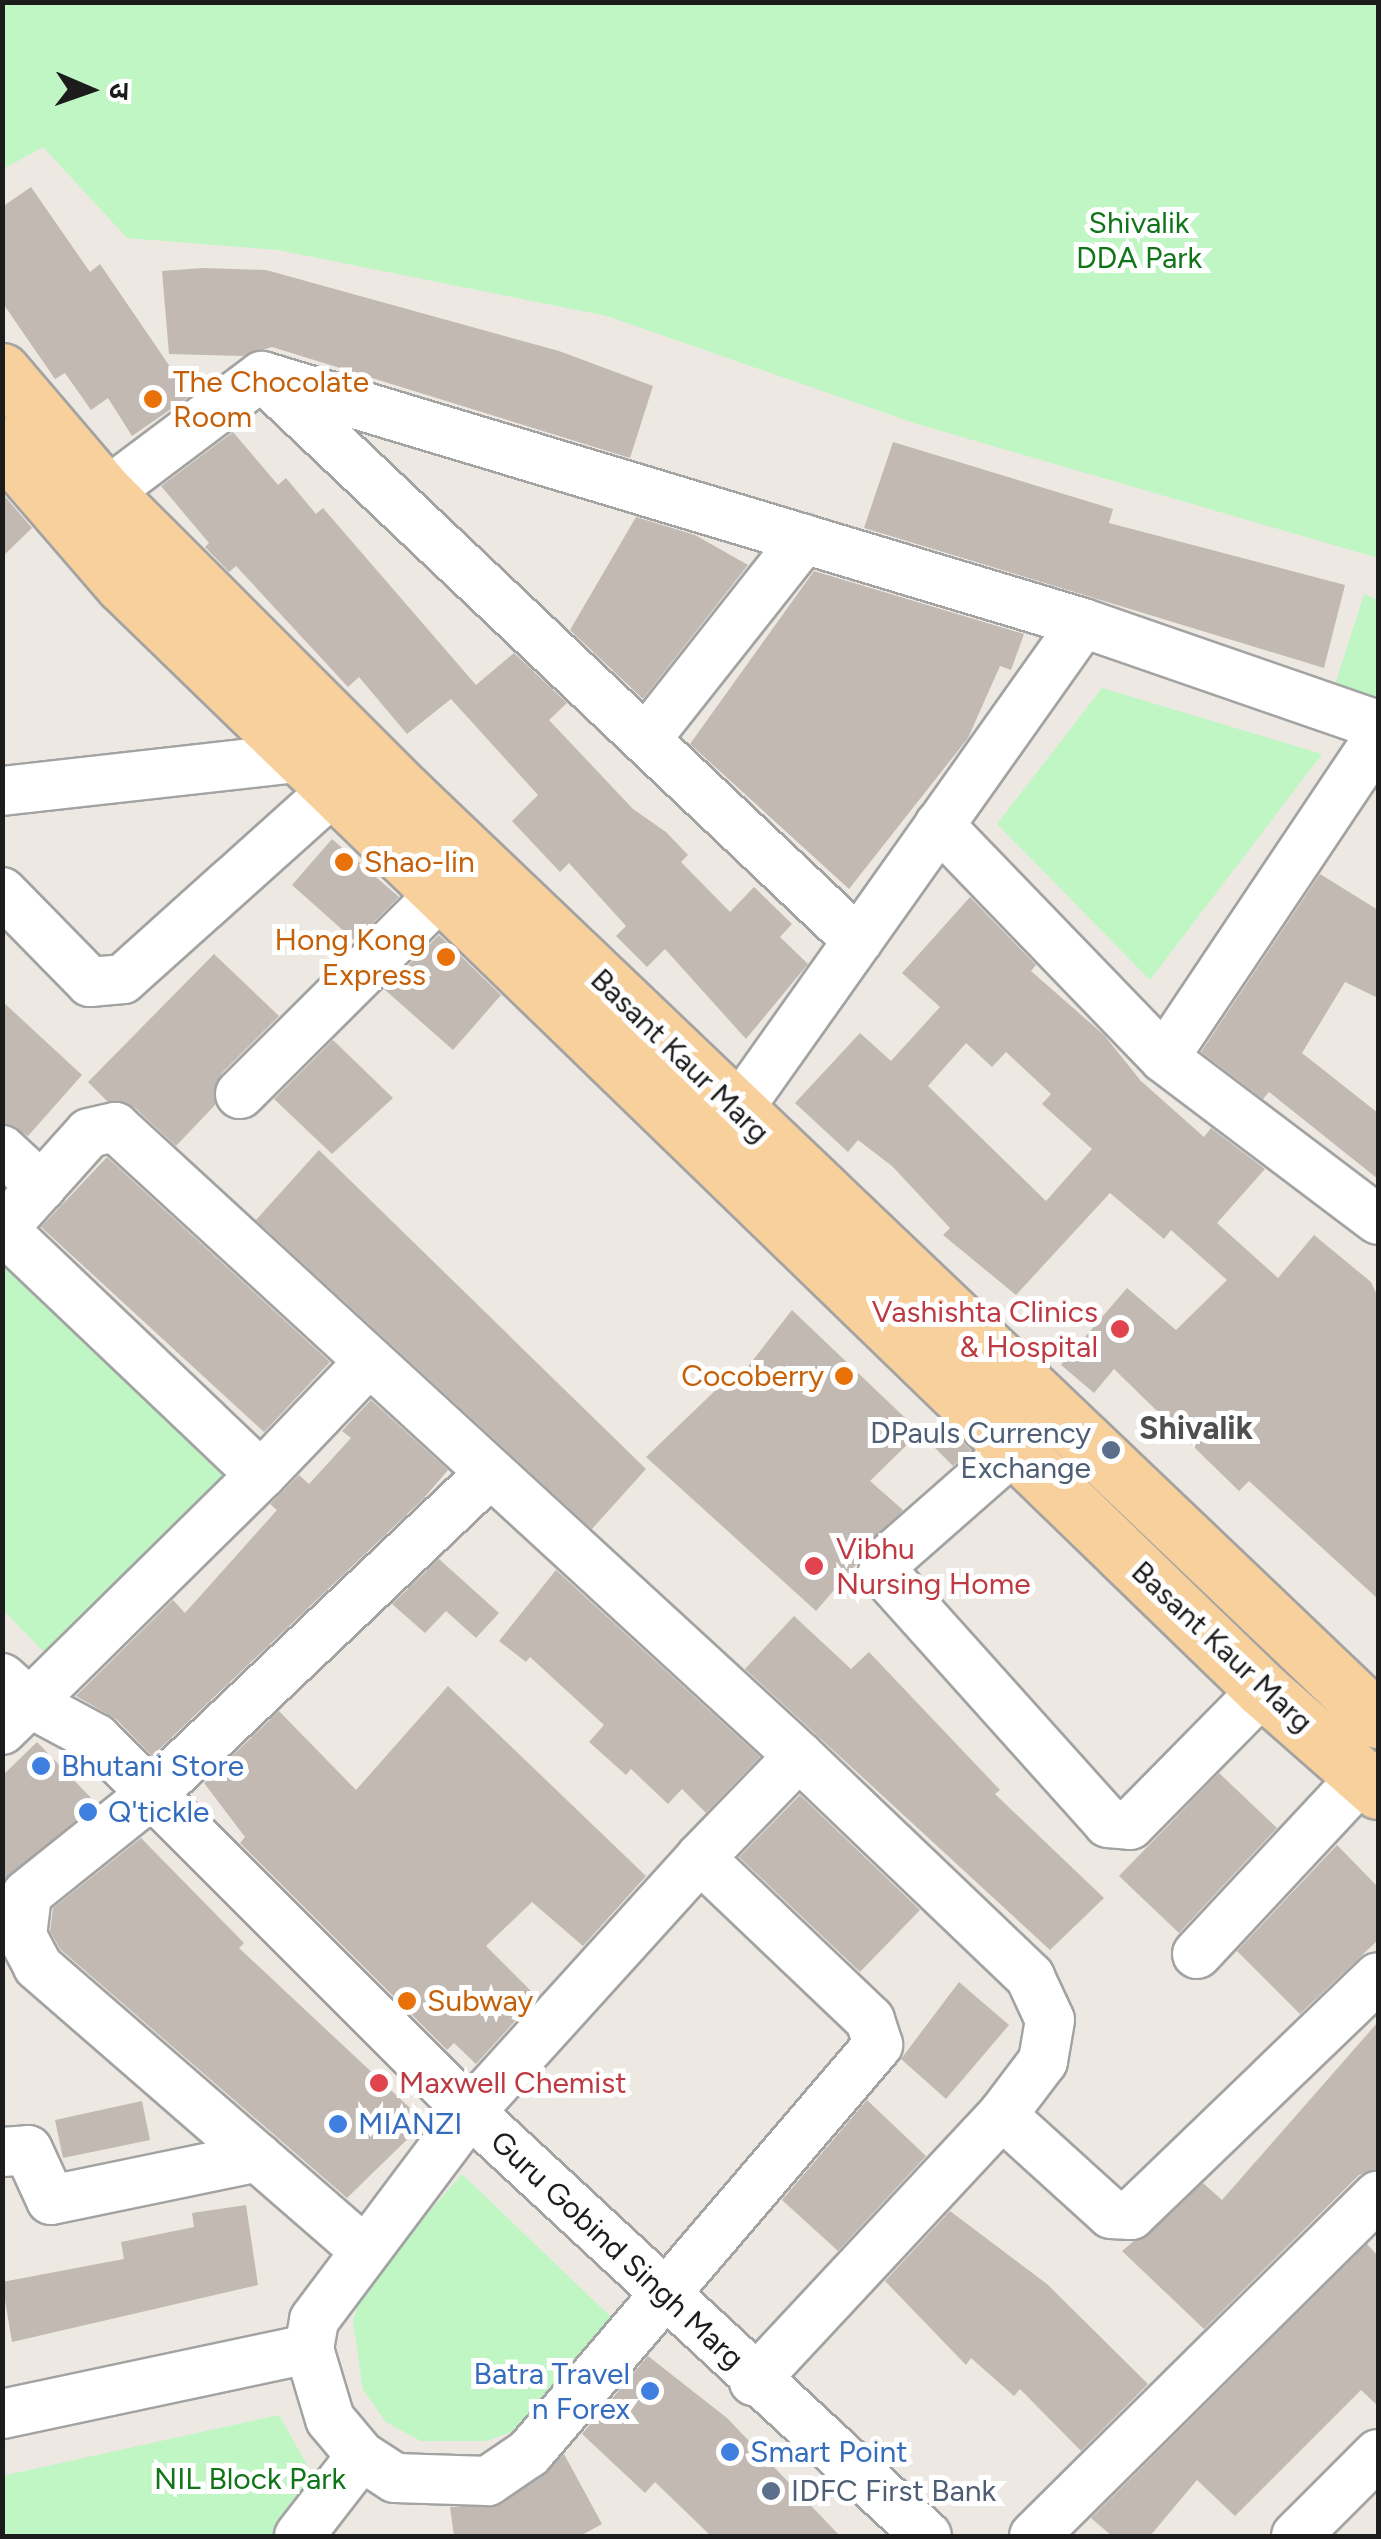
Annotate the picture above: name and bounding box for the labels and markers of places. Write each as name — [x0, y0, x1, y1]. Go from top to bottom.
place label: The Chocolate Room — [173, 364, 369, 434]
marker: The Chocolate Room — [142, 388, 164, 410]
place label: Shao-lin — [364, 844, 475, 880]
marker: Shao-lin — [333, 851, 355, 873]
place label: Hong Kong Express — [275, 922, 426, 992]
marker: Hong Kong Express — [435, 946, 457, 968]
place label: Vashishta Clinics & Hospital — [872, 1294, 1098, 1364]
marker: Vashishta Clinics & Hospital — [1107, 1316, 1133, 1342]
place label: Cocoberry — [681, 1358, 824, 1394]
marker: Cocoberry — [833, 1365, 855, 1387]
place label: DPauls Currency Exchange — [870, 1415, 1091, 1486]
marker: DPauls Currency Exchange — [1100, 1439, 1122, 1461]
place label: Vibhu Nursing Home — [836, 1531, 1031, 1602]
marker: Vibhu Nursing Home — [801, 1553, 827, 1579]
place label: Bhutani Store — [61, 1748, 244, 1784]
marker: Bhutani Store — [30, 1755, 52, 1777]
place label: Q'tickle — [108, 1794, 209, 1830]
marker: Q'tickle — [77, 1801, 99, 1823]
place label: Subway — [427, 1983, 533, 2019]
marker: Subway — [396, 1990, 418, 2012]
place label: Maxwell Chemist — [399, 2065, 627, 2101]
marker: Maxwell Chemist — [368, 2072, 390, 2094]
place label: MIANZI — [358, 2106, 462, 2142]
marker: MIANZI — [327, 2113, 349, 2135]
place label: Batra Travel n Forex — [474, 2356, 630, 2426]
marker: Batra Travel n Forex — [639, 2380, 661, 2402]
place label: Smart Point — [750, 2434, 908, 2470]
marker: Smart Point — [719, 2441, 741, 2463]
place label: IDFC First Bank — [791, 2473, 996, 2509]
marker: IDFC First Bank — [760, 2480, 782, 2502]

